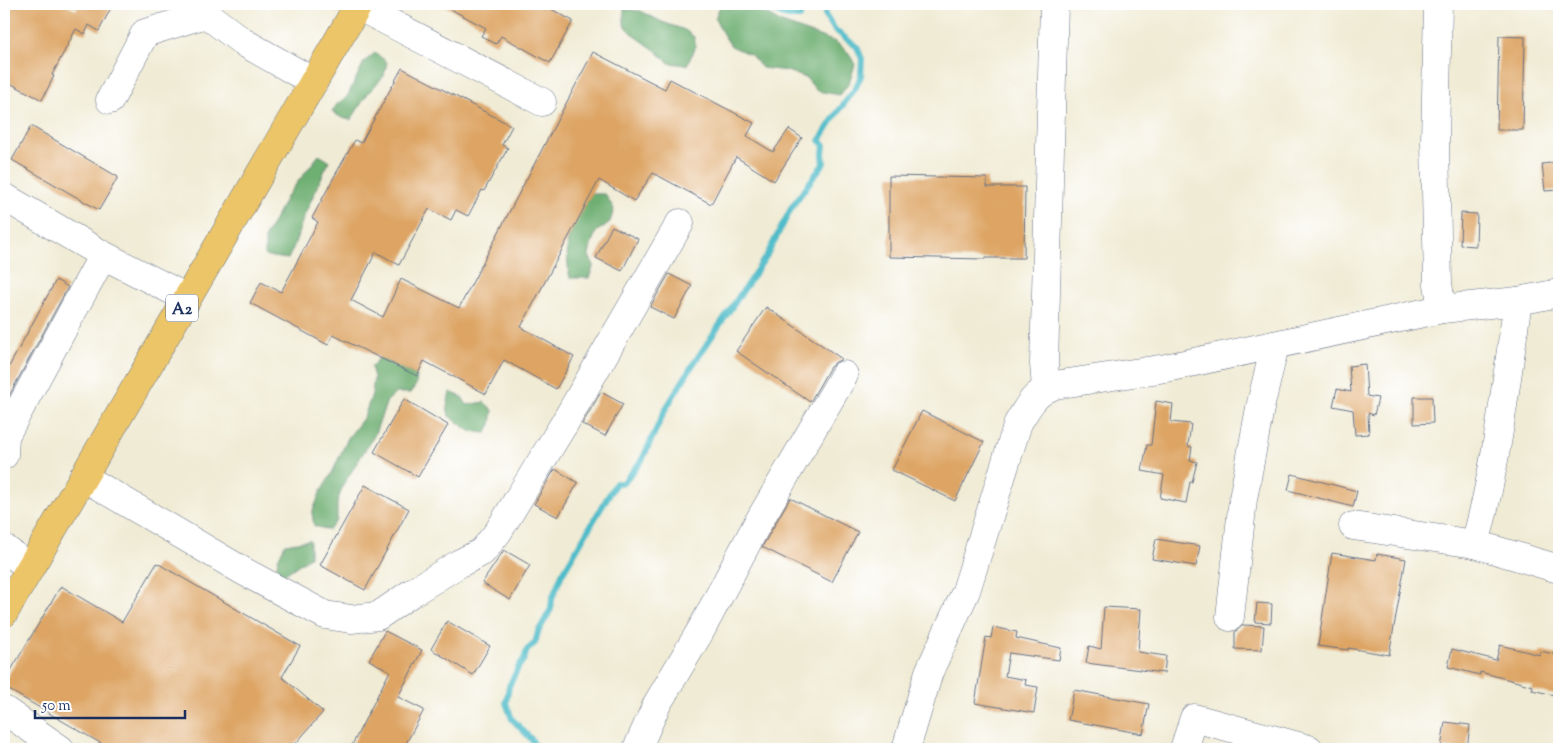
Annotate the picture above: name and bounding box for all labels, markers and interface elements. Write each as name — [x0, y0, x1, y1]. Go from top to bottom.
road number: A2 — [166, 294, 198, 322]
scale bar — [35, 688, 185, 720]
text: 50 m — [41, 696, 71, 717]

